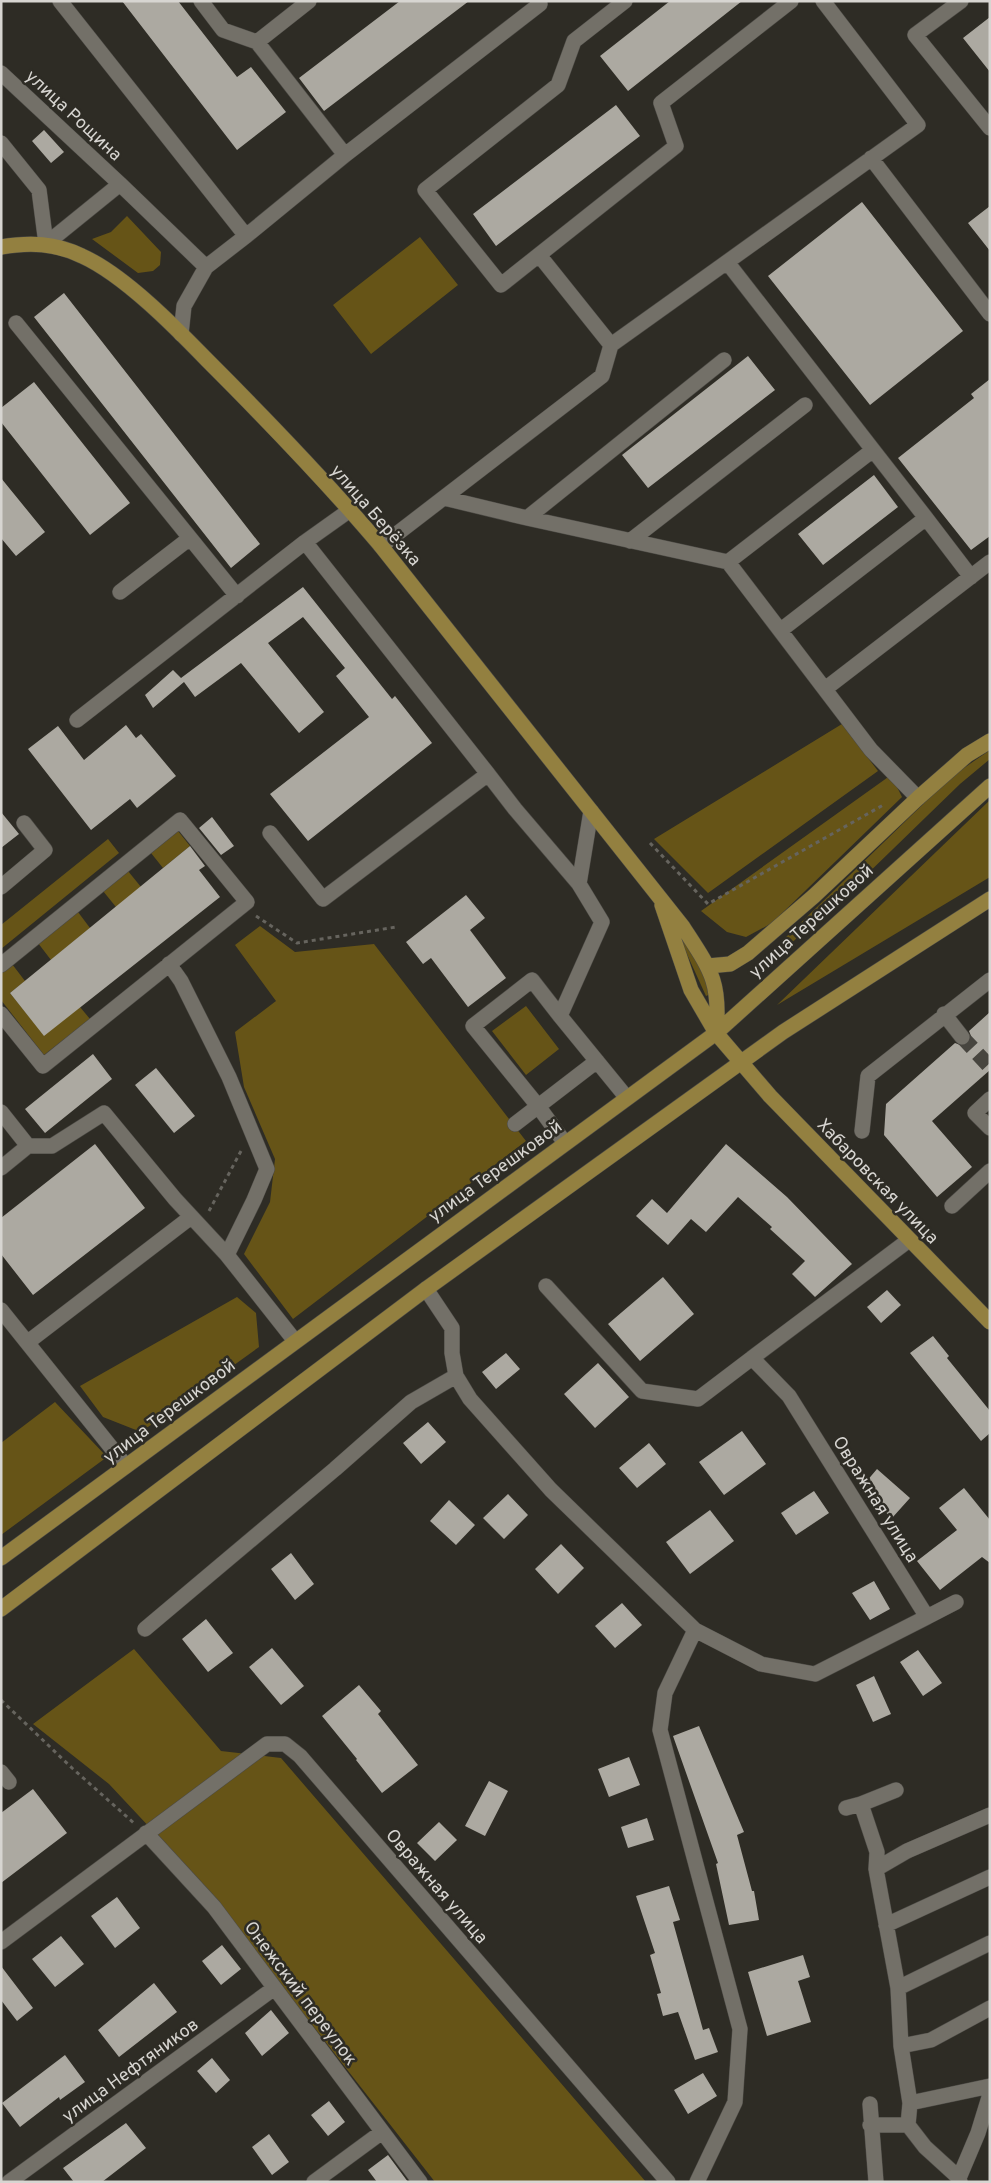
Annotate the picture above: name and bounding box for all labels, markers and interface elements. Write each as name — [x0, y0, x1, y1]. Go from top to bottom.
street label: улица Рощина — [20, 65, 126, 167]
street label: улица Берёзка — [324, 460, 425, 572]
street label: улица Терешковой — [745, 860, 879, 984]
street label: Хабаровская улица — [811, 1114, 943, 1250]
street label: улица Терешковой — [424, 1116, 567, 1228]
street label: улица Терешковой — [99, 1355, 241, 1469]
street label: Овражная улица — [827, 1432, 923, 1567]
street label: Овражная улица — [380, 1825, 492, 1949]
street label: Онежский переулок — [238, 1917, 362, 2071]
street label: улица Нефтяников — [58, 2014, 204, 2129]

